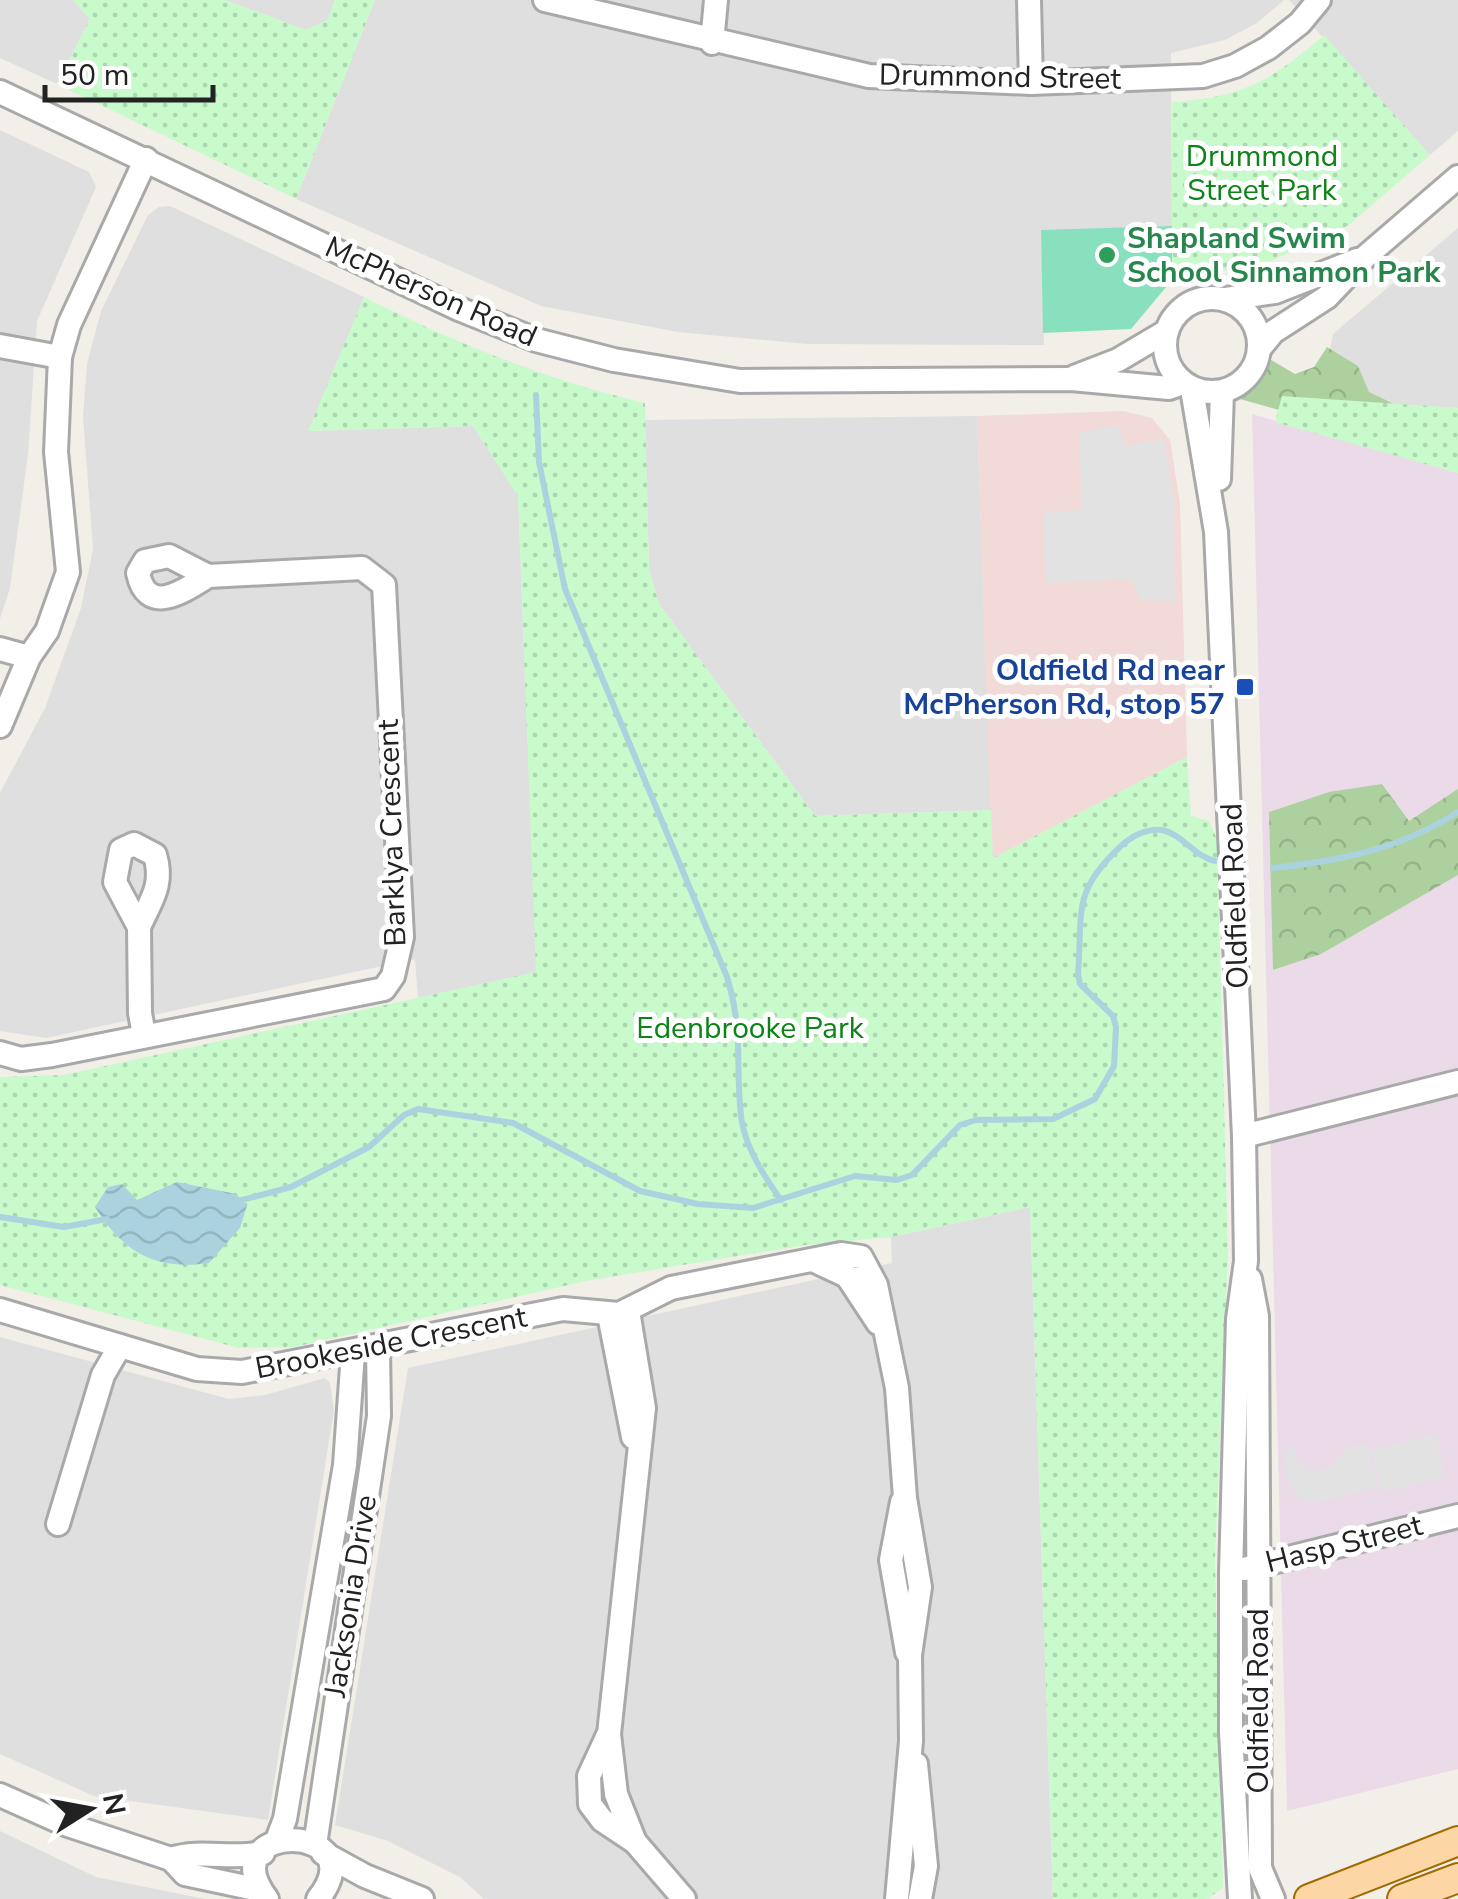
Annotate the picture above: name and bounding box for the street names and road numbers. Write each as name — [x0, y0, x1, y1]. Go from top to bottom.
street label: Drummond Street — [879, 54, 1122, 100]
street label: McPherson Road — [319, 227, 543, 357]
street label: Barklya Crescent — [368, 718, 416, 947]
street label: Oldfield Road — [1211, 802, 1259, 990]
street label: Brookeside Crescent — [252, 1296, 531, 1389]
street label: Jacksonia Drive — [315, 1492, 387, 1701]
street label: Hasp Street — [1261, 1505, 1427, 1583]
street label: Oldfield Road — [1238, 1608, 1279, 1794]

